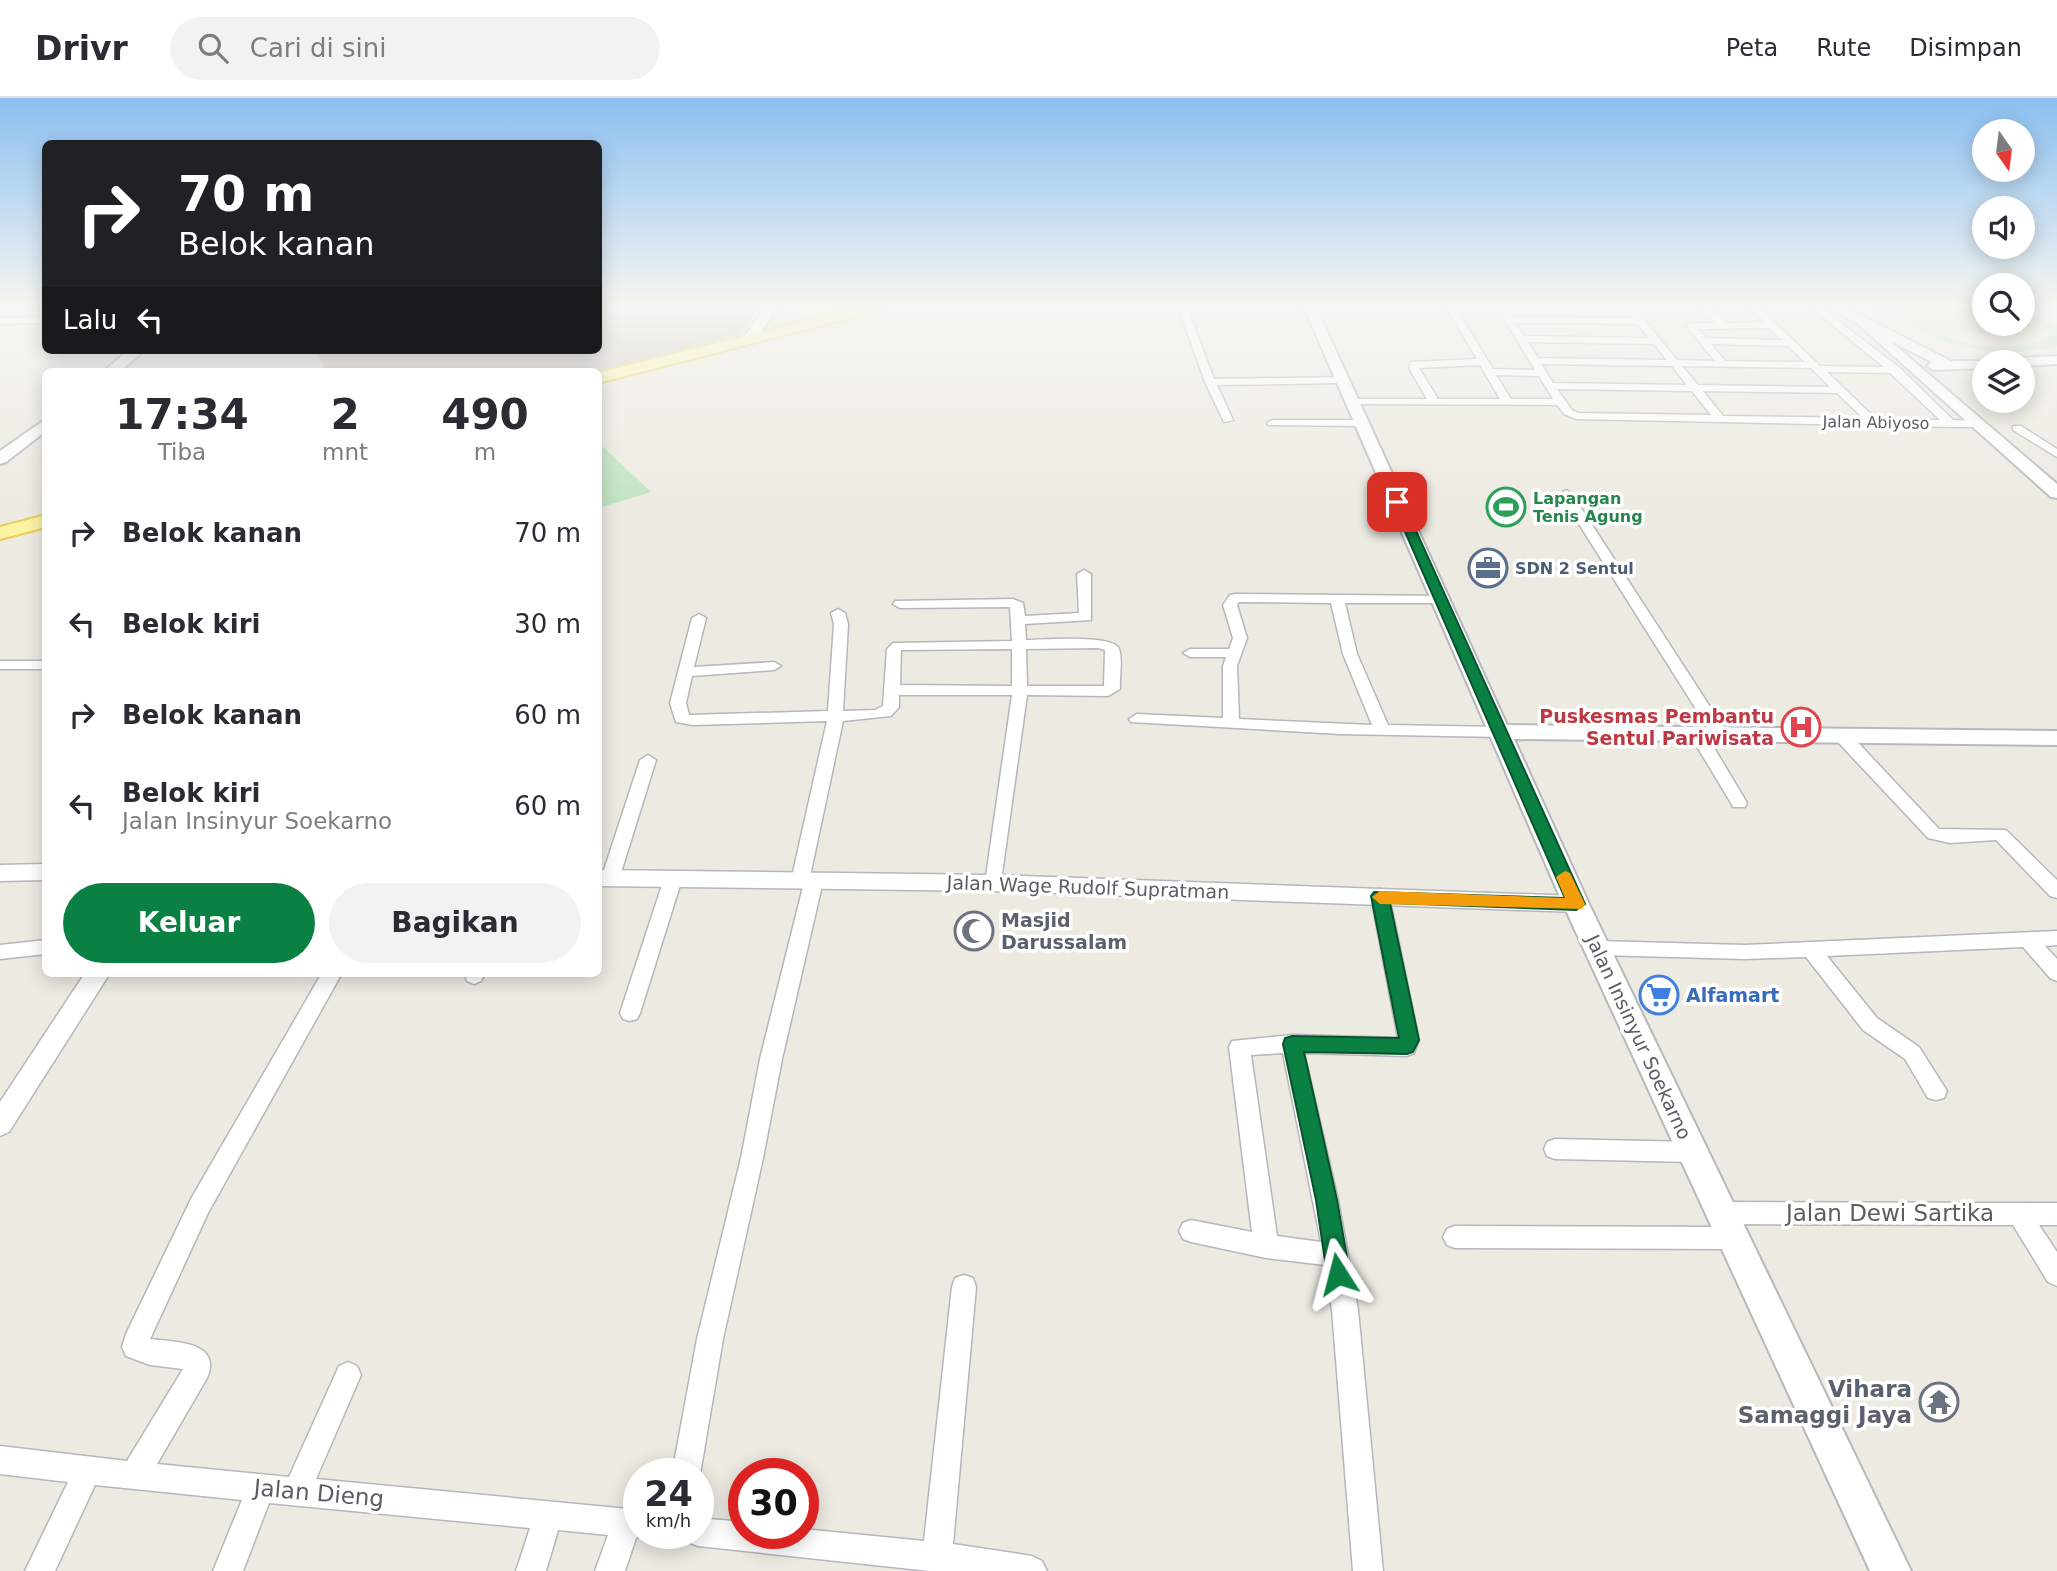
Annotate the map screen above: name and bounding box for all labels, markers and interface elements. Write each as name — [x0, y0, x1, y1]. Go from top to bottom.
search box — [170, 17, 660, 80]
text: Drivr — [35, 29, 128, 68]
icon: search — [194, 29, 232, 67]
text: Cari di sini — [250, 33, 387, 63]
text: Peta — [1726, 34, 1778, 62]
text: Rute — [1816, 34, 1871, 62]
text: Disimpan — [1909, 34, 2022, 62]
north arrow — [1972, 119, 2035, 182]
map controls — [1972, 119, 2035, 413]
text: 70 m — [178, 166, 314, 223]
icon: right — [63, 168, 154, 259]
button: sound — [1972, 196, 2035, 259]
text: Belok kanan — [178, 225, 375, 263]
button: search — [1972, 273, 2035, 336]
icon: left — [131, 301, 169, 339]
text: Lalu — [63, 305, 117, 335]
button: layers — [1972, 350, 2035, 413]
text: 17:34 — [115, 390, 249, 439]
text: 2 — [330, 390, 360, 439]
text: 490 — [441, 390, 529, 439]
street label: Jalan Abiyoso — [1821, 412, 1930, 433]
text: Tiba — [158, 439, 206, 465]
text: mnt — [322, 439, 368, 465]
text: m — [474, 439, 496, 465]
pin — [1367, 472, 1427, 532]
icon: arrive — [1378, 483, 1416, 521]
sports icon: Lapangan Tenis Agung — [1485, 486, 1527, 528]
place label: Lapangan Tenis Agung — [1533, 489, 1643, 526]
icon: right — [63, 514, 101, 552]
text: Belok kanan — [122, 518, 302, 548]
text: 70 m — [514, 518, 581, 548]
office icon: SDN 2 Sentul — [1467, 547, 1509, 589]
place label: SDN 2 Sentul — [1515, 559, 1634, 578]
icon: left — [63, 605, 101, 643]
text: Belok kiri — [122, 609, 261, 639]
text: 30 m — [514, 609, 581, 639]
icon: right — [63, 696, 101, 734]
text: Belok kanan — [122, 700, 302, 730]
text: 60 m — [514, 700, 581, 730]
place label: Puskesmas Pembantu Sentul Pariwisata — [1539, 705, 1774, 749]
hospital icon: Puskesmas Pembantu Sentul Pariwisata — [1780, 706, 1822, 748]
text: Belok kiri — [122, 778, 261, 808]
icon: left — [63, 787, 101, 825]
text: 60 m — [514, 791, 581, 821]
text: Jalan Insinyur Soekarno — [122, 808, 392, 834]
street label: Jalan Wage Rudolf Supratman — [945, 871, 1230, 903]
button: Keluar — [63, 883, 315, 963]
button: Bagikan — [329, 883, 581, 963]
place label: Masjid Darussalam — [1001, 909, 1127, 953]
mosque icon: Masjid Darussalam — [953, 910, 995, 952]
street label: Jalan Insinyur Soekarno — [1581, 930, 1696, 1143]
supermarket icon: Alfamart — [1638, 974, 1680, 1016]
place label: Alfamart — [1686, 984, 1779, 1006]
street label: Jalan Dewi Sartika — [1784, 1200, 1994, 1226]
position arrow — [1301, 1237, 1375, 1311]
place label: Vihara Samaggi Jaya — [1738, 1376, 1912, 1428]
temple icon: Vihara Samaggi Jaya — [1918, 1381, 1960, 1423]
speed limit sign: 30 — [728, 1458, 819, 1549]
street label: Jalan Dieng — [251, 1474, 385, 1512]
text: 24 — [644, 1474, 693, 1514]
text: km/h — [646, 1510, 691, 1531]

